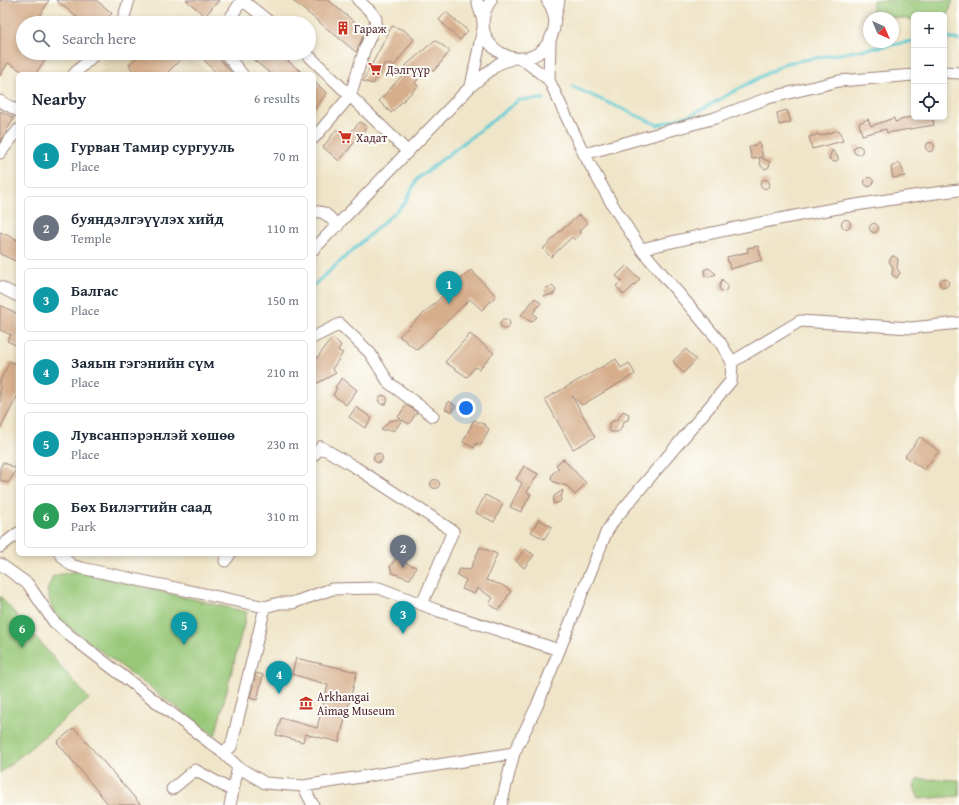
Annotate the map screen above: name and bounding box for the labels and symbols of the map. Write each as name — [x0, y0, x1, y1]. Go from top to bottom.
north arrow — [863, 12, 899, 48]
building icon: Гараж — [335, 20, 351, 36]
place label: Гараж — [354, 20, 387, 37]
supermarket icon: Дэлгүүр — [367, 61, 383, 77]
place label: Дэлгүүр — [385, 61, 431, 78]
supermarket icon: Хадат — [337, 129, 353, 145]
place label: Хадат — [356, 129, 387, 146]
pin: 1 — [436, 271, 462, 304]
your location — [456, 398, 476, 418]
pin: 2 — [390, 535, 416, 568]
pin: 3 — [390, 601, 416, 634]
pin: 5 — [171, 612, 197, 645]
pin: 6 — [9, 615, 35, 648]
pin: 4 — [266, 661, 292, 694]
place label: Arkhangai Aimag Museum — [317, 688, 395, 719]
museum icon: Arkhangai Aimag Museum — [298, 695, 314, 711]

